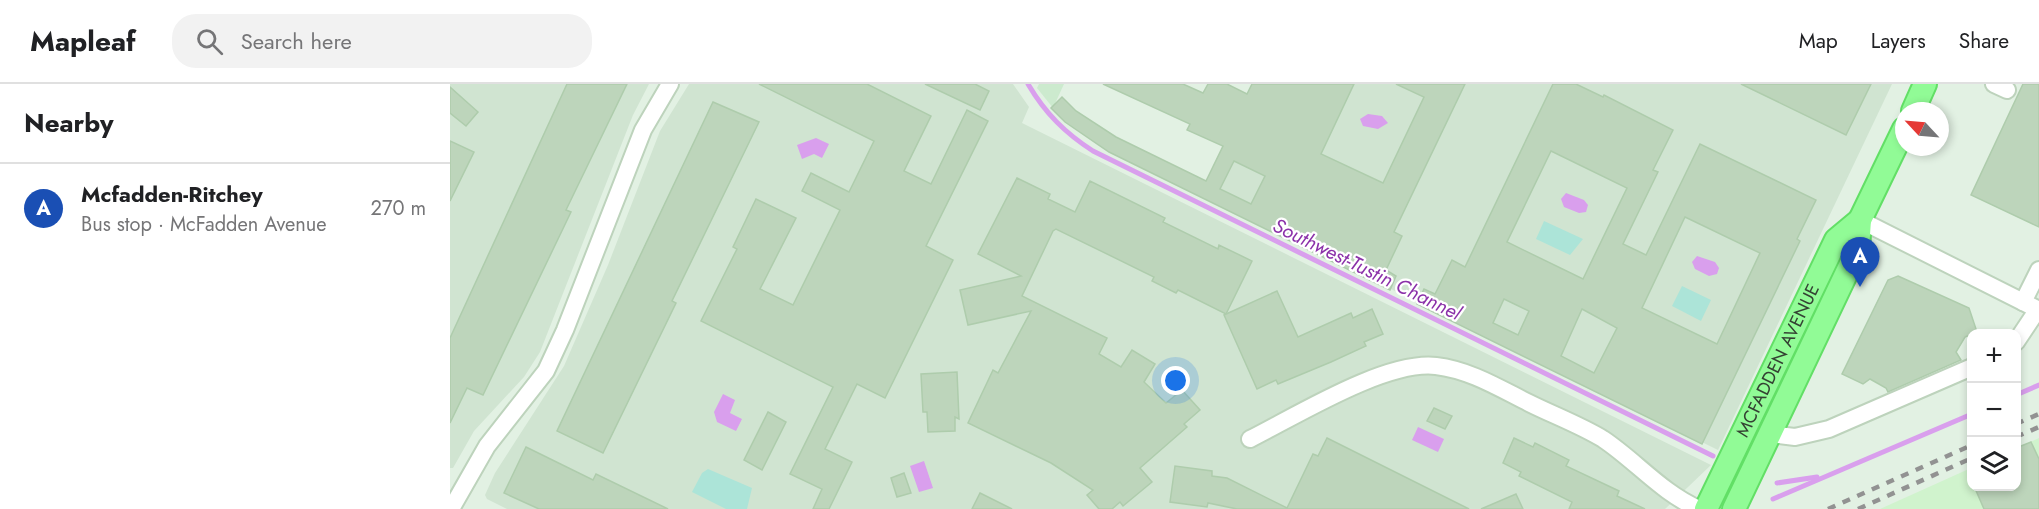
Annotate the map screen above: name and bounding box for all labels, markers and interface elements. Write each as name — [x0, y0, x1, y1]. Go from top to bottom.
search box — [172, 14, 592, 68]
text: Mapleaf — [30, 21, 136, 62]
icon: search — [193, 25, 226, 58]
text: Search here — [241, 25, 352, 57]
text: Map — [1799, 26, 1838, 56]
text: Layers — [1871, 26, 1926, 56]
text: Share — [1959, 26, 2009, 56]
north arrow — [1895, 102, 1949, 156]
text: Nearby — [24, 104, 113, 142]
text: Mcfadden-Ritchey — [81, 178, 263, 210]
text: A — [36, 194, 51, 223]
text: 270 m — [371, 194, 426, 223]
text: Bus stop · McFadden Avenue — [81, 210, 327, 239]
water label: Southwest-Tustin Channel — [1268, 211, 1467, 328]
pin: A — [1840, 238, 1880, 287]
street label: MCFADDEN AVENUE — [1730, 279, 1826, 441]
map controls — [1967, 329, 2021, 491]
button: + — [1967, 329, 2021, 383]
your location — [1161, 366, 1190, 395]
button: − — [1967, 383, 2021, 437]
button: layers — [1967, 437, 2021, 491]

